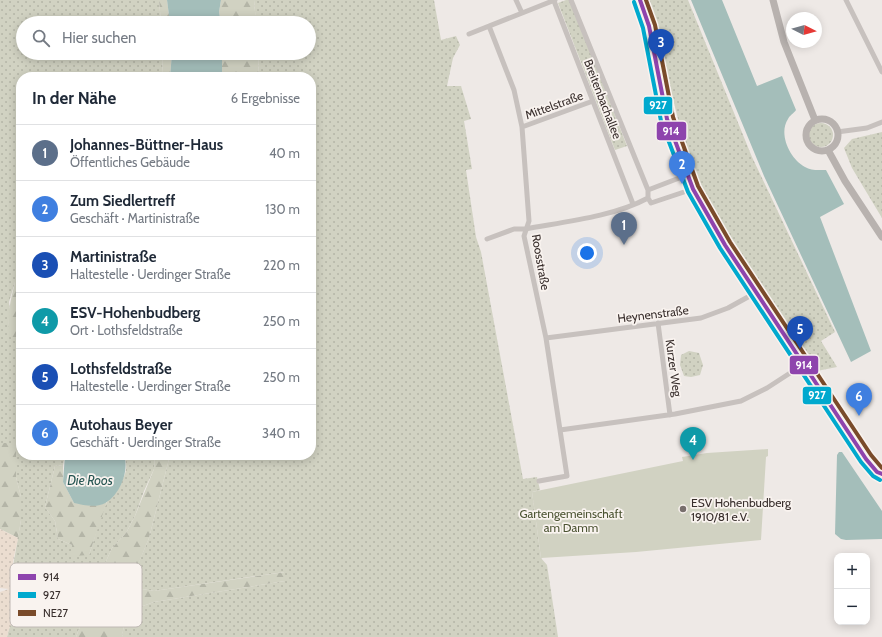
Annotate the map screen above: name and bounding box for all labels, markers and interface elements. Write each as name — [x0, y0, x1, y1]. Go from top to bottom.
north arrow — [786, 12, 822, 48]
search box — [16, 16, 316, 60]
icon: search — [30, 27, 52, 49]
text: Hier suchen — [62, 29, 137, 47]
pin: 3 — [648, 29, 674, 62]
street label: Breitenbachallee — [581, 57, 625, 141]
text: In der Nähe — [32, 88, 116, 108]
street label: Mittelstraße — [523, 88, 585, 122]
text: 6 Ergebnisse — [231, 90, 300, 106]
line badge: 927 — [643, 96, 673, 115]
text: 927 — [649, 98, 667, 112]
line badge: 914 — [656, 121, 687, 141]
text: 914 — [662, 124, 680, 138]
text: Johannes-Büttner-Haus — [70, 136, 223, 154]
text: 1 — [43, 145, 47, 161]
text: 40 m — [269, 145, 300, 161]
pin: 2 — [669, 151, 695, 184]
text: Öffentliches Gebäude — [70, 154, 190, 170]
text: Zum Siedlertreff — [70, 192, 175, 210]
text: 2 — [42, 201, 48, 217]
text: 130 m — [265, 201, 300, 217]
text: Geschäft · Martinistraße — [70, 210, 200, 226]
pin: 1 — [611, 212, 637, 245]
street label: Roosstraße — [529, 233, 553, 291]
your location — [577, 243, 597, 263]
text: Martinistraße — [70, 248, 156, 266]
text: 3 — [41, 257, 49, 273]
text: 220 m — [263, 257, 300, 273]
text: Haltestelle · Uerdinger Straße — [70, 266, 231, 282]
street label: Heynenstraße — [617, 302, 689, 326]
text: ESV-Hohenbudberg — [70, 304, 200, 322]
text: 4 — [41, 313, 49, 329]
text: 250 m — [263, 313, 300, 329]
pin: 5 — [787, 316, 813, 349]
text: Ort · Lothsfeldstraße — [70, 322, 183, 338]
street label: Kurzer Weg — [663, 338, 686, 399]
line badge: 914 — [789, 355, 819, 375]
text: 914 — [795, 358, 813, 372]
text: Lothsfeldstraße — [70, 360, 172, 378]
text: 5 — [42, 369, 48, 385]
text: 250 m — [263, 369, 300, 385]
text: Haltestelle · Uerdinger Straße — [70, 378, 231, 394]
pin: 6 — [846, 383, 872, 416]
line badge: 927 — [802, 386, 832, 405]
text: 927 — [808, 388, 826, 402]
text: Autohaus Beyer — [70, 416, 172, 434]
text: 6 — [41, 425, 49, 441]
text: 340 m — [262, 425, 300, 441]
pin: 4 — [680, 427, 706, 460]
text: Geschäft · Uerdinger Straße — [70, 434, 221, 450]
water label: Die Roos — [67, 472, 113, 488]
place label: ESV Hohenbudberg 1910/81 e.V. — [691, 495, 792, 524]
marker: ESV Hohenbudberg 1910/81 e.V. — [678, 504, 688, 514]
park label: Gartengemeinschaft am Damm — [519, 506, 623, 535]
map controls — [834, 553, 870, 625]
button: + — [834, 553, 870, 589]
legend — [10, 563, 142, 627]
text: 914 — [43, 570, 60, 584]
text: 927 — [43, 588, 61, 602]
button: − — [834, 589, 870, 625]
text: NE27 — [43, 606, 69, 620]

